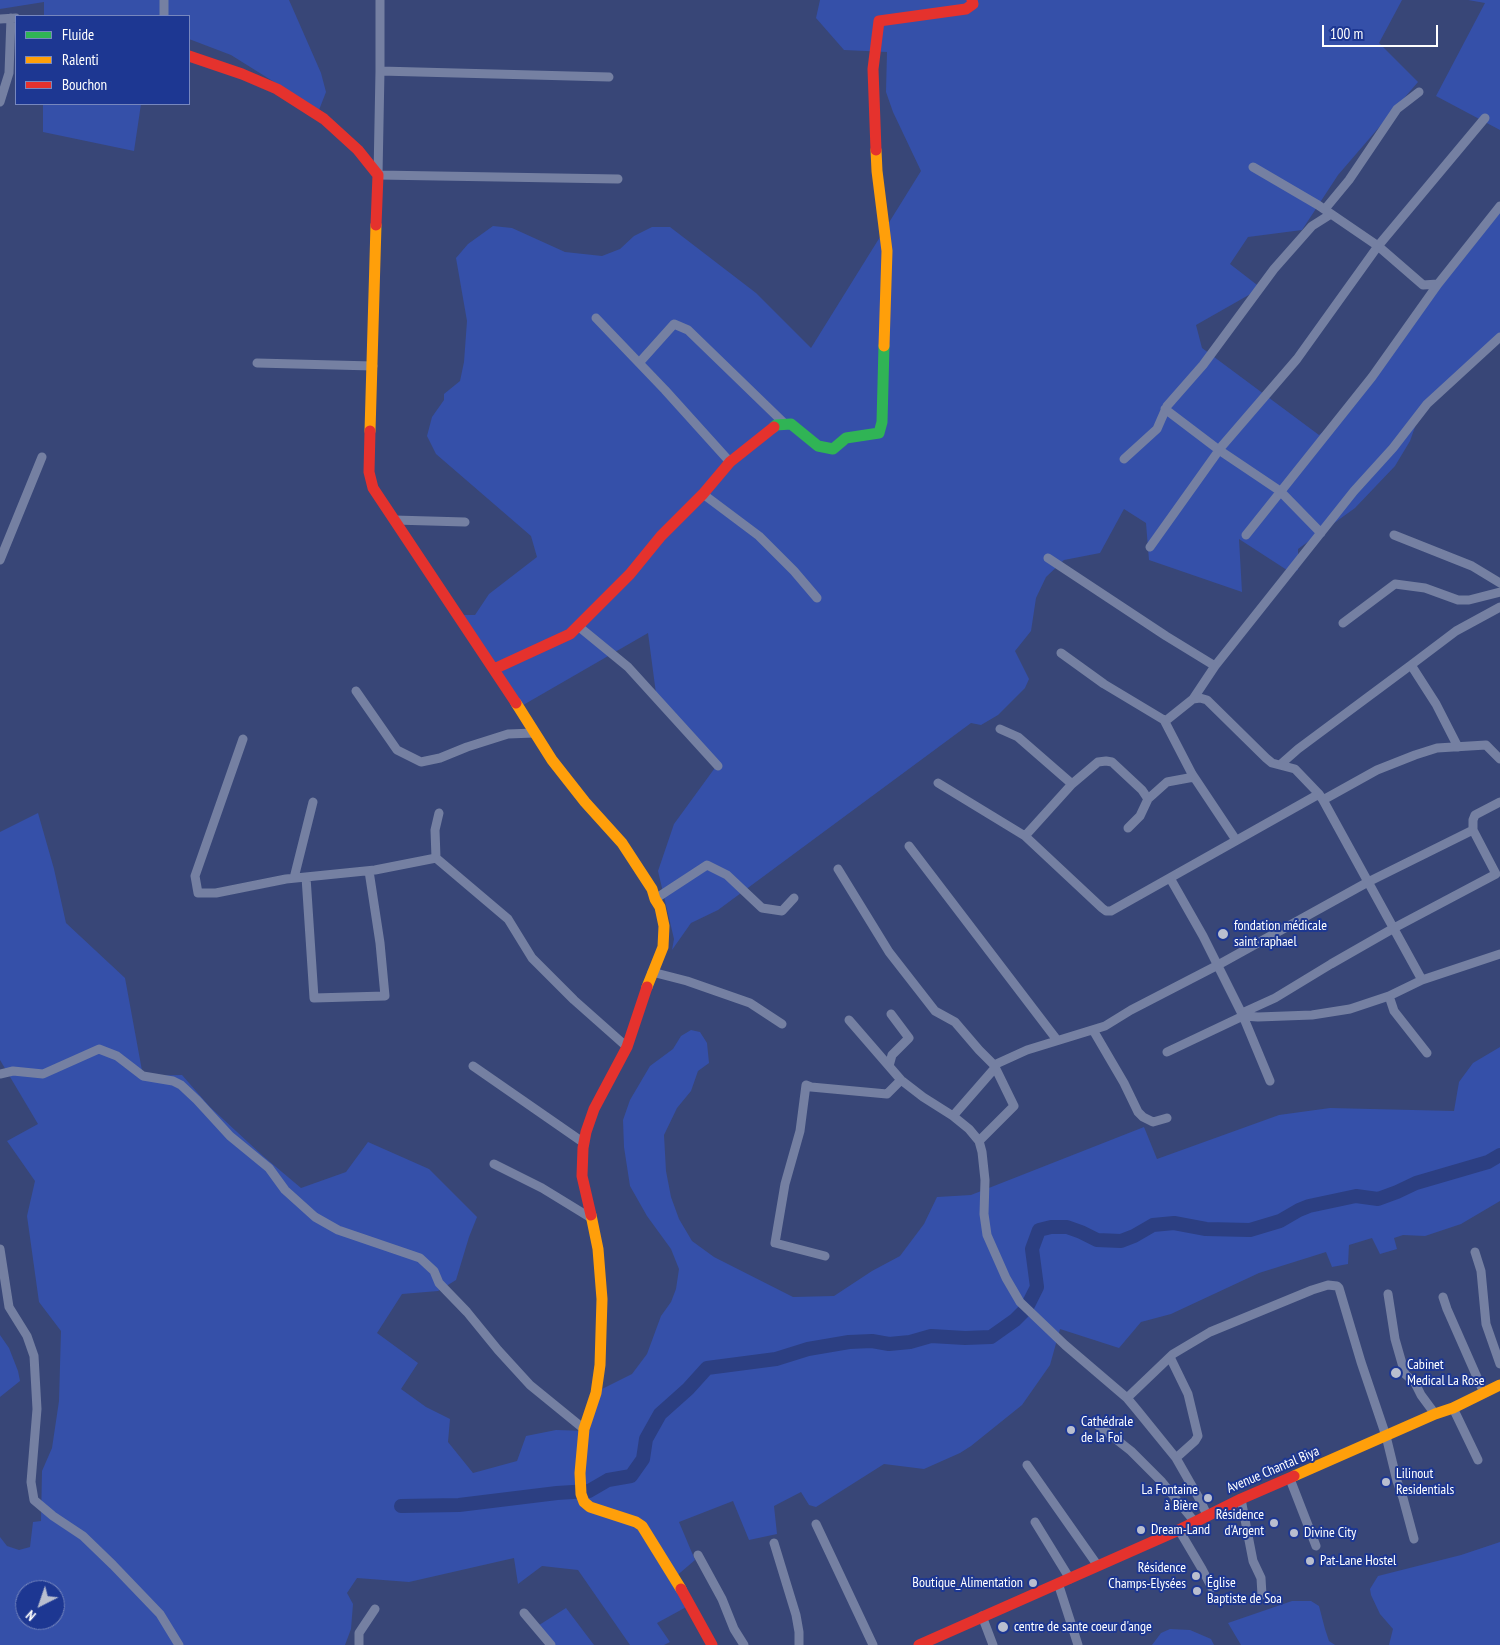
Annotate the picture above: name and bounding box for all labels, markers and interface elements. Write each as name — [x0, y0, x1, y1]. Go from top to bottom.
legend — [15, 15, 190, 105]
scale bar — [1325, 15, 1441, 47]
text: 100 m — [1330, 24, 1363, 43]
text: Fluide — [62, 25, 94, 44]
text: Ralenti — [62, 50, 99, 69]
text: Bouchon — [62, 75, 107, 94]
place label: fondation médicale saint raphael — [1234, 918, 1327, 950]
marker: fondation médicale saint raphael — [1216, 927, 1230, 941]
place label: Cabinet Medical La Rose — [1407, 1357, 1485, 1390]
marker: Cabinet Medical La Rose — [1389, 1366, 1403, 1380]
place label: Cathédrale de la Foi — [1081, 1414, 1133, 1446]
marker: Cathédrale de la Foi — [1065, 1424, 1077, 1436]
street label: Avenue Chantal Biya — [1224, 1443, 1322, 1497]
place label: Lilinout Residentials — [1396, 1466, 1454, 1498]
marker: Lilinout Residentials — [1380, 1476, 1392, 1488]
place label: La Fontaine à Bière — [1141, 1482, 1198, 1514]
marker: La Fontaine à Bière — [1202, 1492, 1214, 1504]
place label: Résidence d'Argent — [1216, 1507, 1264, 1540]
marker: Résidence d'Argent — [1268, 1517, 1280, 1529]
place label: Dream-Land — [1151, 1522, 1210, 1538]
marker: Dream-Land — [1135, 1524, 1147, 1536]
place label: Divine City — [1304, 1525, 1356, 1541]
marker: Divine City — [1288, 1527, 1300, 1539]
place label: Pat-Lane Hostel — [1320, 1553, 1396, 1569]
marker: Pat-Lane Hostel — [1304, 1555, 1316, 1567]
place label: Résidence Champs-Elysées — [1108, 1560, 1186, 1592]
marker: Résidence Champs-Elysées — [1190, 1570, 1202, 1582]
place label: Boutique_Alimentation — [912, 1575, 1023, 1591]
place label: Église Baptiste de Soa — [1207, 1575, 1282, 1608]
marker: Boutique_Alimentation — [1027, 1577, 1039, 1589]
north arrow — [15, 1580, 65, 1630]
marker: Église Baptiste de Soa — [1191, 1585, 1203, 1597]
text: N — [22, 1606, 40, 1625]
place label: centre de sante coeur d'ange — [1014, 1619, 1152, 1635]
marker: centre de sante coeur d'ange — [996, 1620, 1010, 1634]

